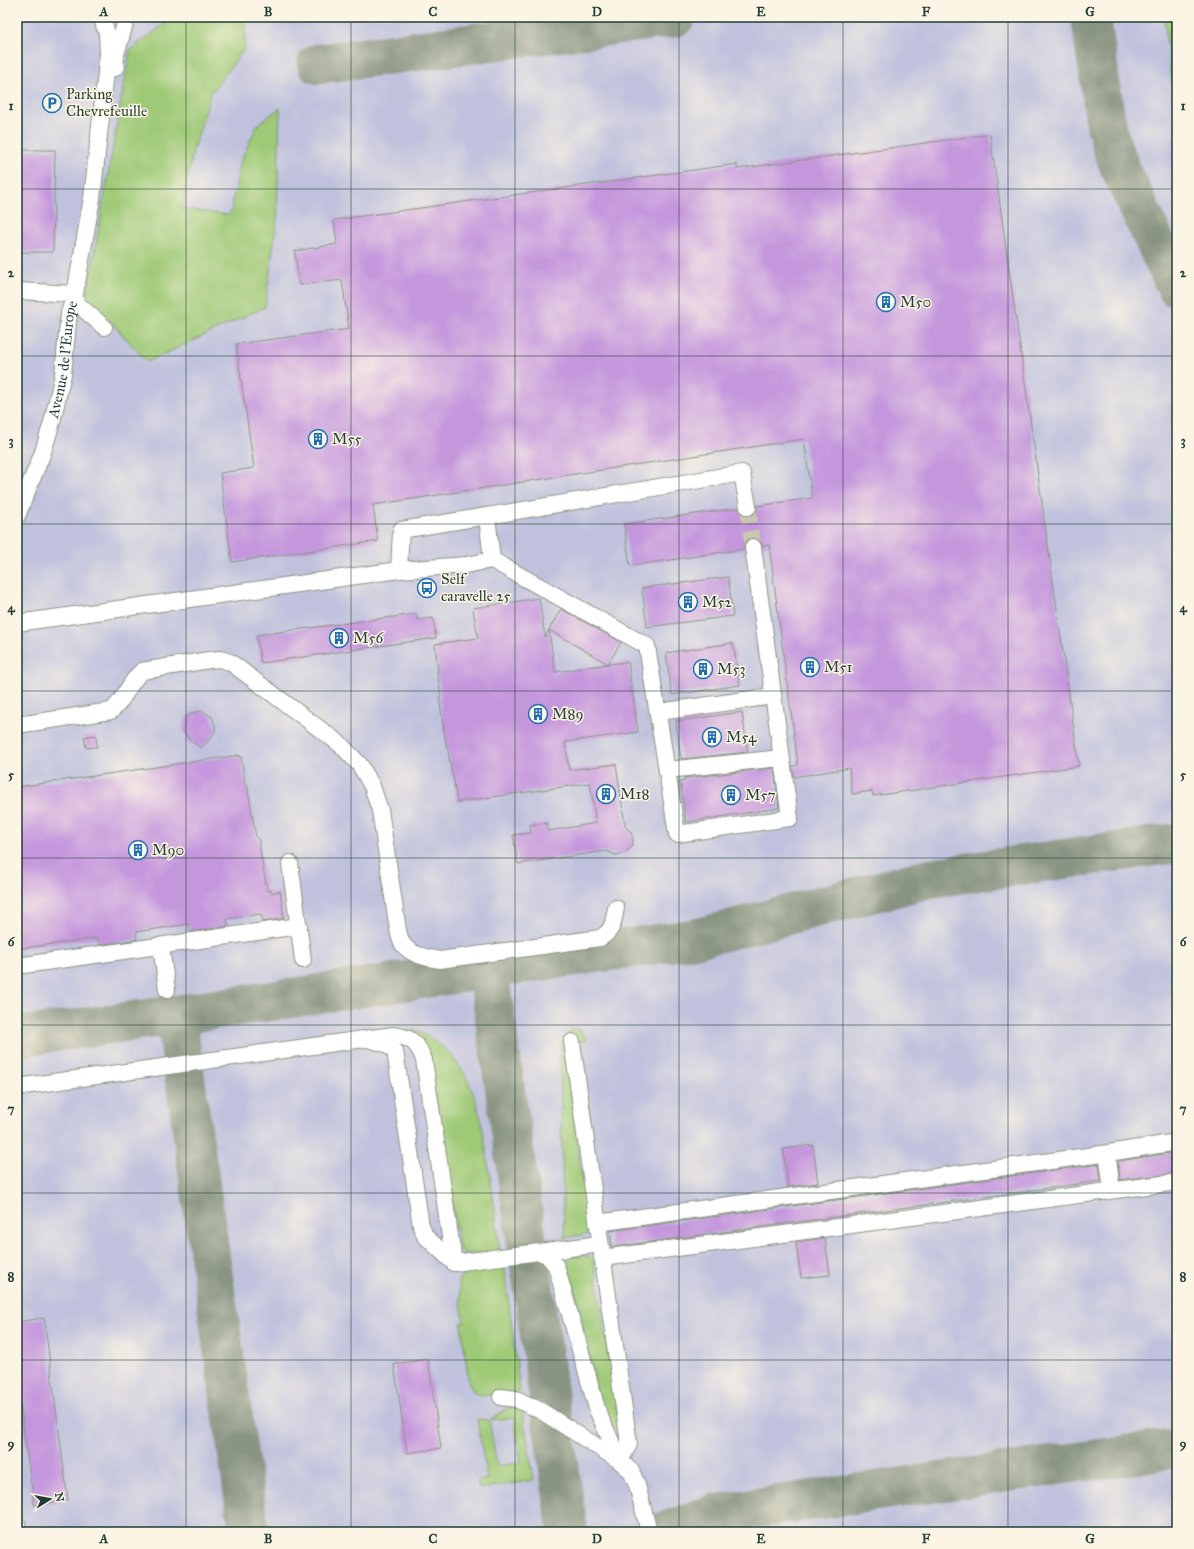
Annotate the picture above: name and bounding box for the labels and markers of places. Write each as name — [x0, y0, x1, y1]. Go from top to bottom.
place label: Parking Chevrefeuille — [66, 85, 147, 120]
parking icon: Parking Chevrefeuille — [41, 92, 63, 114]
building icon: M50 — [875, 291, 897, 313]
place label: M50 — [900, 293, 931, 311]
building icon: M55 — [307, 428, 329, 450]
place label: M55 — [332, 430, 361, 448]
place label: Self caravelle 25 — [441, 570, 511, 605]
bus stop icon: Self caravelle 25 — [416, 577, 438, 599]
building icon: M52 — [677, 591, 699, 613]
place label: M52 — [702, 593, 732, 611]
building icon: M56 — [328, 627, 350, 649]
place label: M56 — [353, 629, 384, 647]
building icon: M51 — [799, 656, 821, 678]
building icon: M53 — [692, 658, 714, 680]
place label: M51 — [824, 658, 852, 676]
place label: M53 — [717, 660, 745, 678]
building icon: M89 — [527, 703, 549, 725]
place label: M89 — [552, 705, 584, 723]
building icon: M54 — [701, 726, 723, 748]
place label: M54 — [726, 728, 757, 746]
building icon: M18 — [595, 783, 617, 805]
building icon: M57 — [720, 784, 742, 806]
place label: M18 — [620, 785, 649, 803]
place label: M57 — [745, 786, 775, 804]
building icon: M90 — [127, 839, 149, 861]
place label: M90 — [152, 841, 184, 859]

